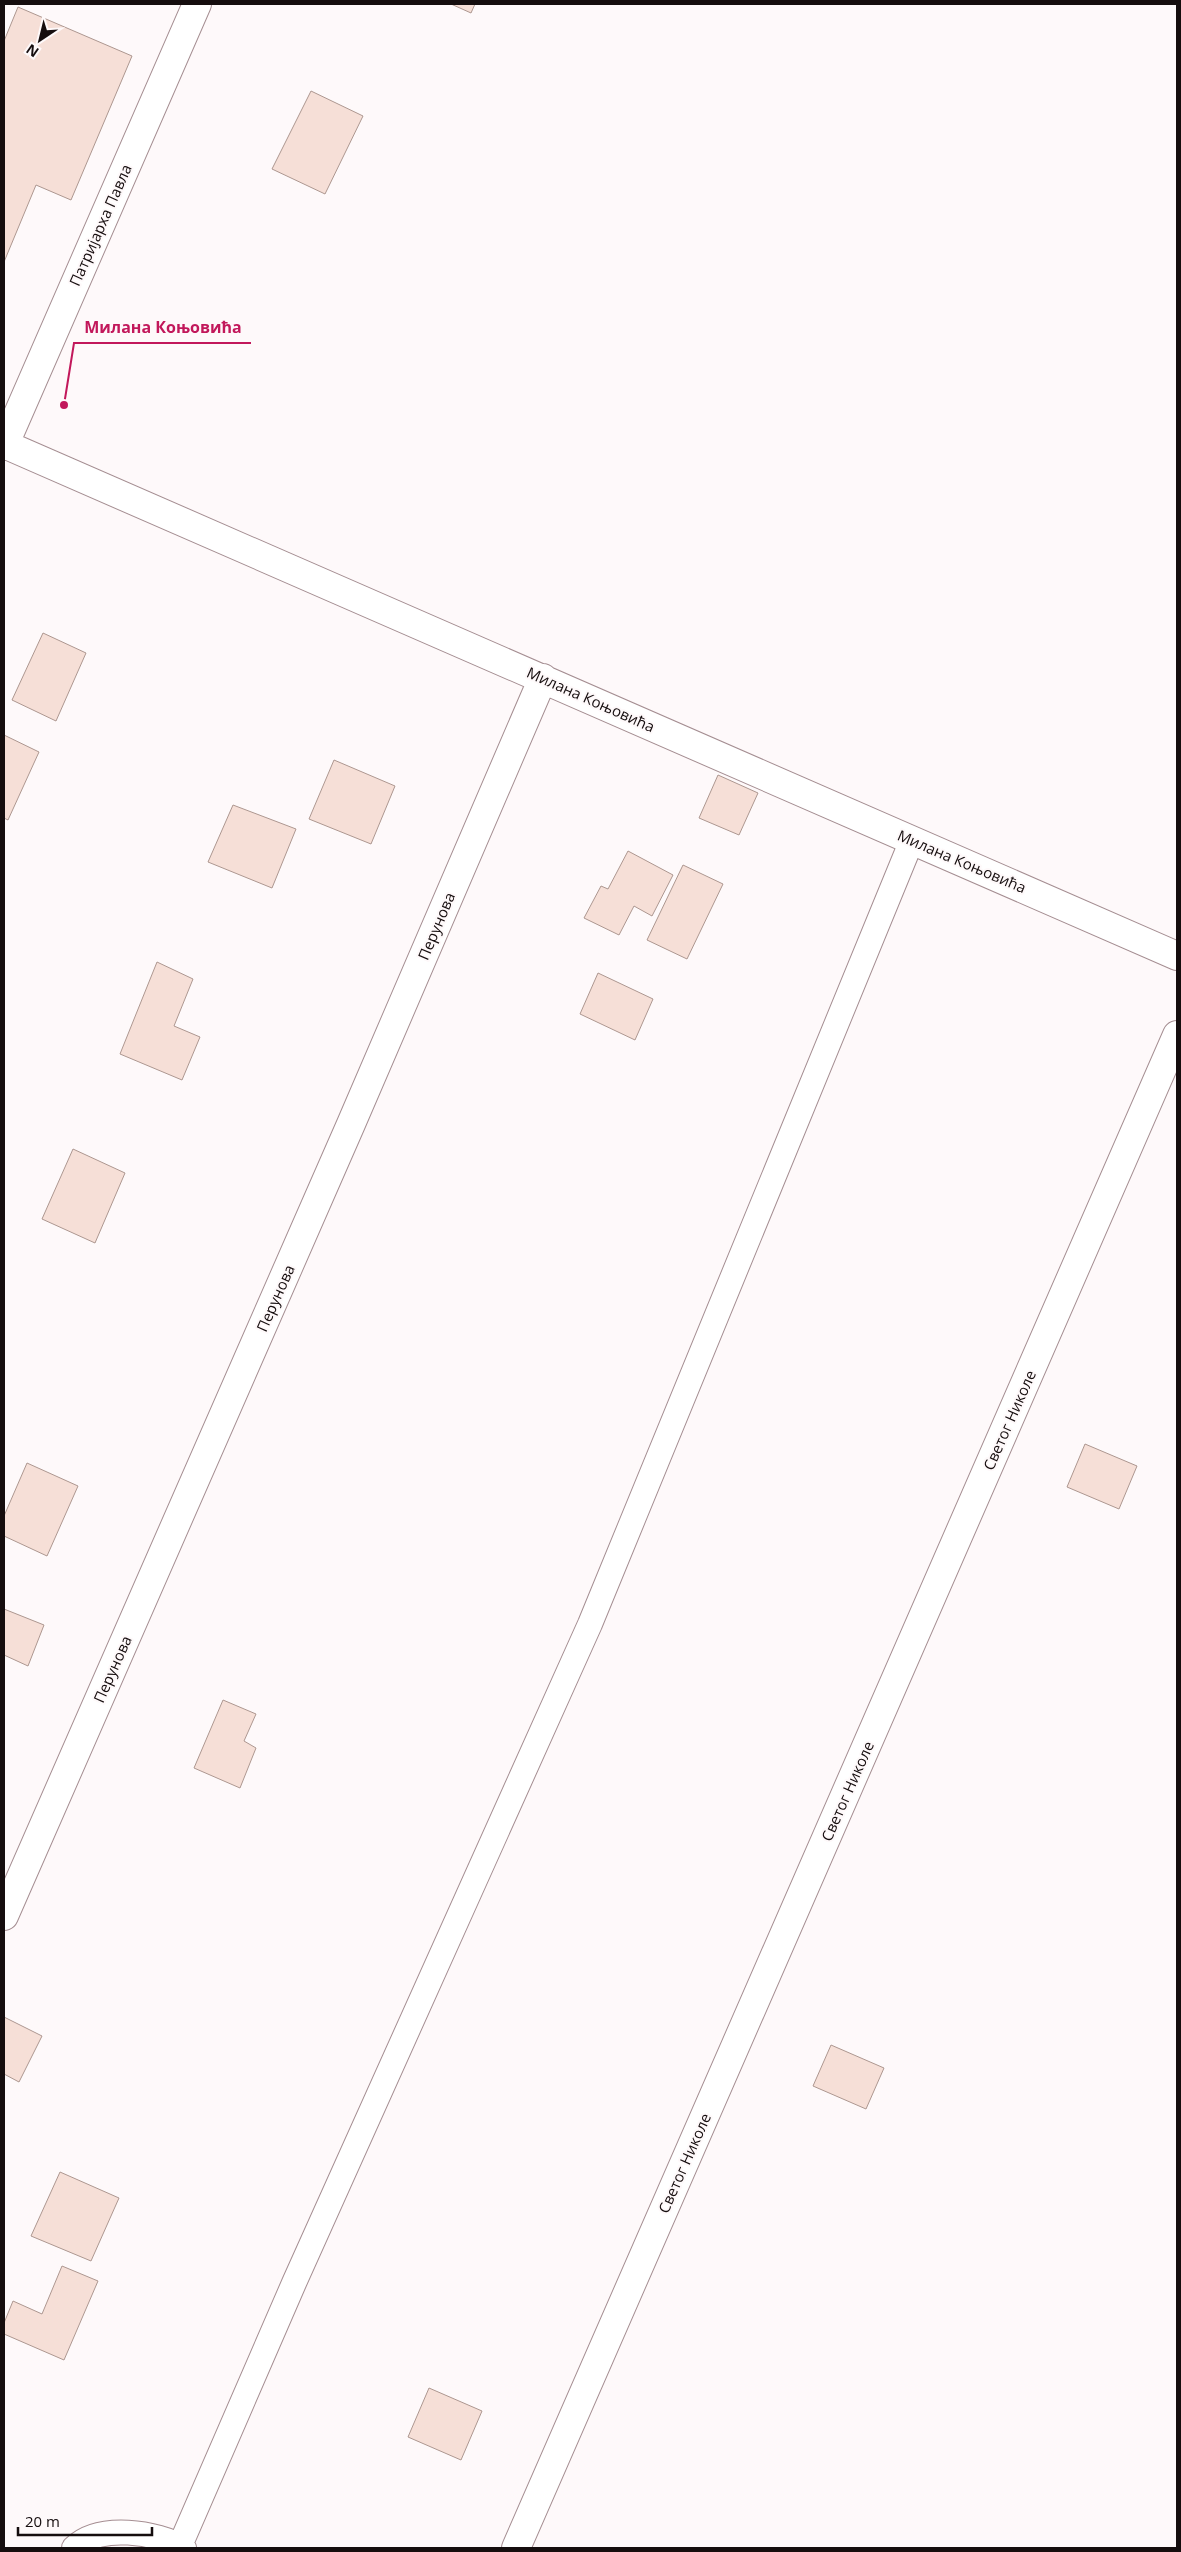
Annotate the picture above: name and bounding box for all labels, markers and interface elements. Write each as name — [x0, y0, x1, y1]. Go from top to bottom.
north arrow — [15, 15, 65, 65]
text: N — [22, 40, 42, 62]
street label: Патријарха Павла — [64, 161, 136, 289]
callout: Милана Коњовића — [74, 312, 251, 343]
text: Милана Коњовића — [84, 316, 242, 338]
street label: Милана Коњовића — [524, 662, 658, 736]
street label: Милана Коњовића — [895, 825, 1029, 897]
street label: Перунова — [413, 889, 459, 963]
street label: Перунова — [251, 1261, 299, 1335]
street label: Светог Николе — [978, 1367, 1040, 1473]
street label: Перунова — [88, 1632, 136, 1706]
street label: Светог Николе — [816, 1738, 878, 1844]
street label: Светог Николе — [653, 2110, 715, 2216]
scale bar — [18, 2504, 151, 2536]
text: 20 m — [25, 2511, 60, 2531]

